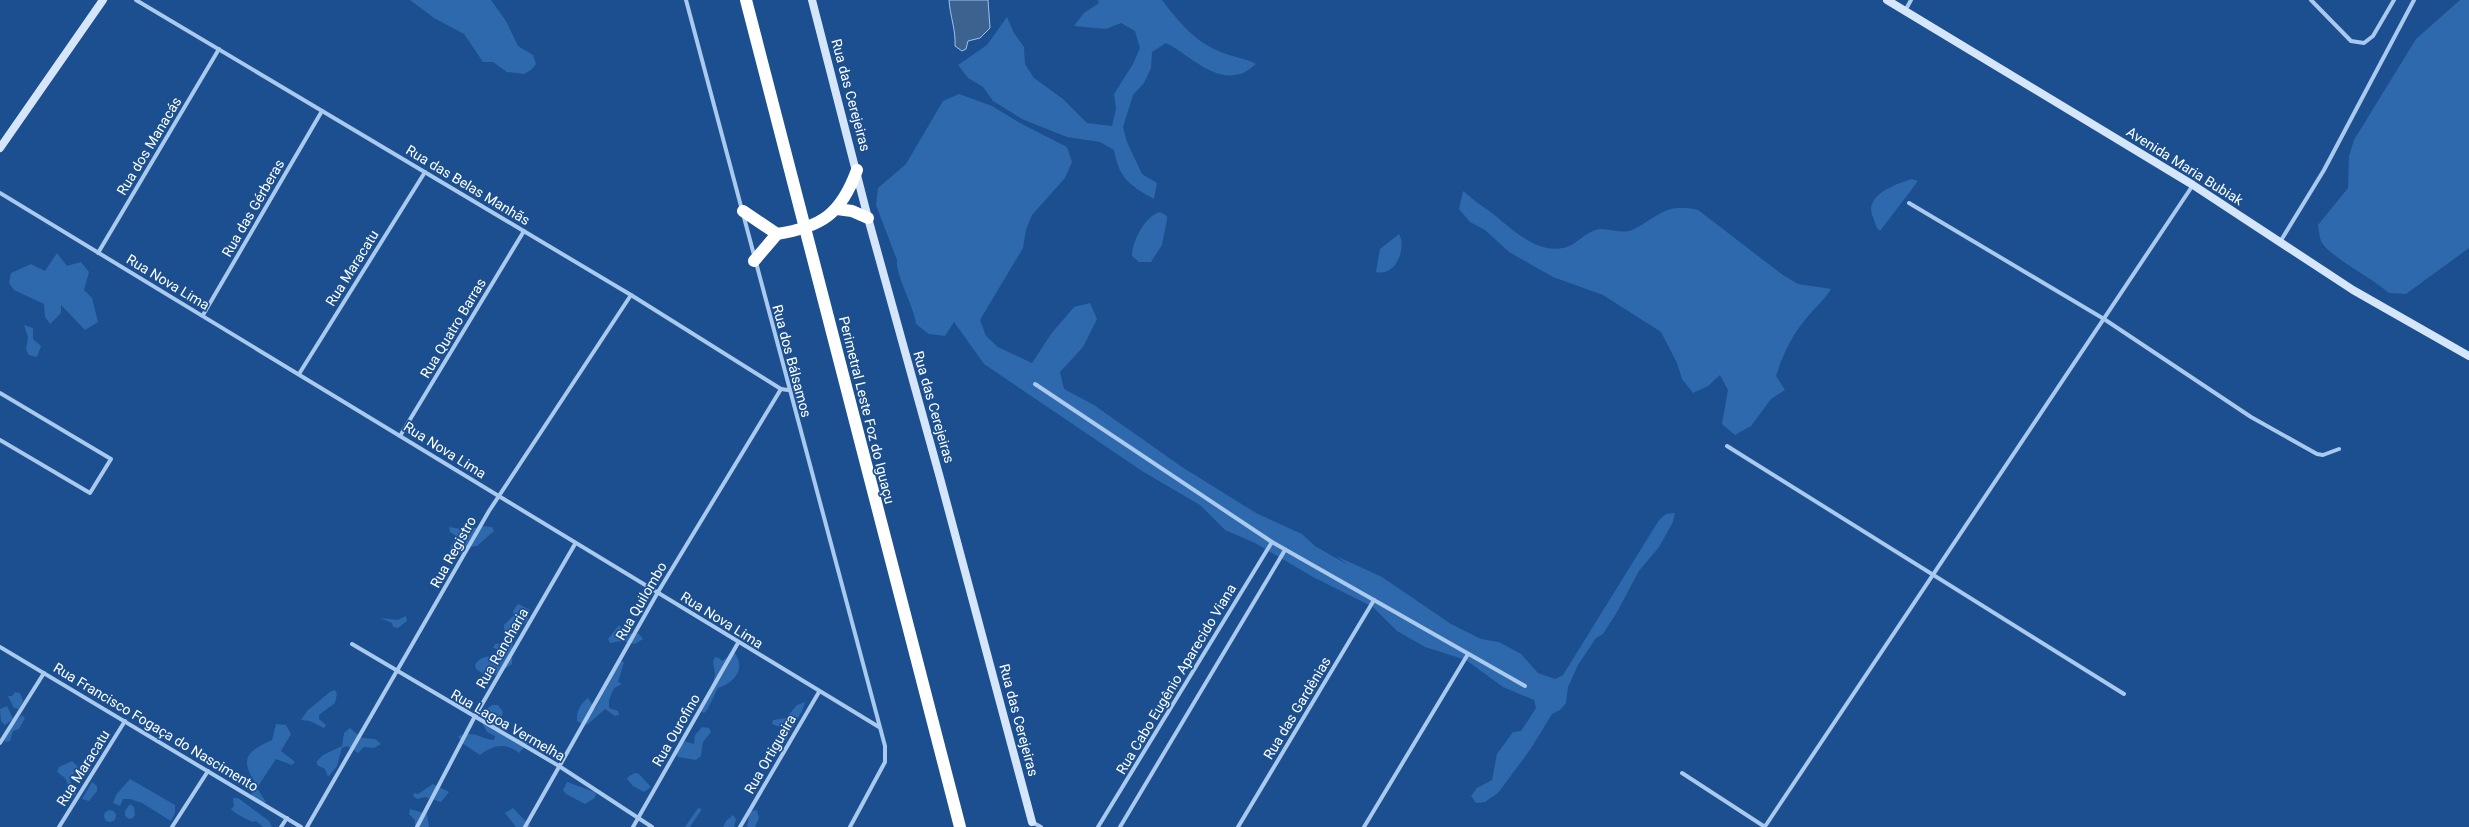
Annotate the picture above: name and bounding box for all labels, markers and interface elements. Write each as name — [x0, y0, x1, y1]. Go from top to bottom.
street label: Rua das Cerejeiras — [828, 37, 874, 153]
street label: Rua dos Manacás — [113, 94, 185, 198]
street label: Avenida Maria Bubiak — [2124, 124, 2247, 209]
street label: Rua das Belas Manhãs — [403, 142, 533, 228]
street label: Rua das Gérberas — [219, 156, 287, 260]
street label: Rua Maracatu — [322, 227, 382, 309]
street label: Rua Nova Lima — [124, 251, 212, 313]
street label: Rua Quatro Barras — [417, 275, 489, 381]
street label: Rua dos Bálsamos — [769, 303, 815, 419]
street label: Perimetral Leste Foz do Iguaçu — [836, 315, 898, 505]
street label: Rua das Cerejeiras — [910, 349, 958, 465]
street label: Rua Nova Lima — [401, 418, 489, 482]
street label: Rua Registro — [427, 514, 479, 590]
street label: Rua Quilombo — [612, 559, 670, 643]
street label: Rua Cabo Eugênio Aparecido Viana — [1113, 581, 1239, 777]
street label: Rua Nova Lima — [678, 588, 766, 652]
street label: Rua Rancharia — [473, 605, 531, 691]
street label: Rua das Gardênias — [1260, 654, 1334, 762]
street label: Rua Francisco Fogaça do Nascimento — [51, 659, 261, 795]
street label: Rua das Cerejeiras — [996, 662, 1042, 778]
street label: Rua Lagoa Vermelha — [448, 686, 568, 764]
street label: Rua Ourofino — [649, 691, 703, 769]
street label: Rua Ortigueira — [741, 712, 799, 796]
street label: Rua Maracatu — [53, 727, 113, 809]

